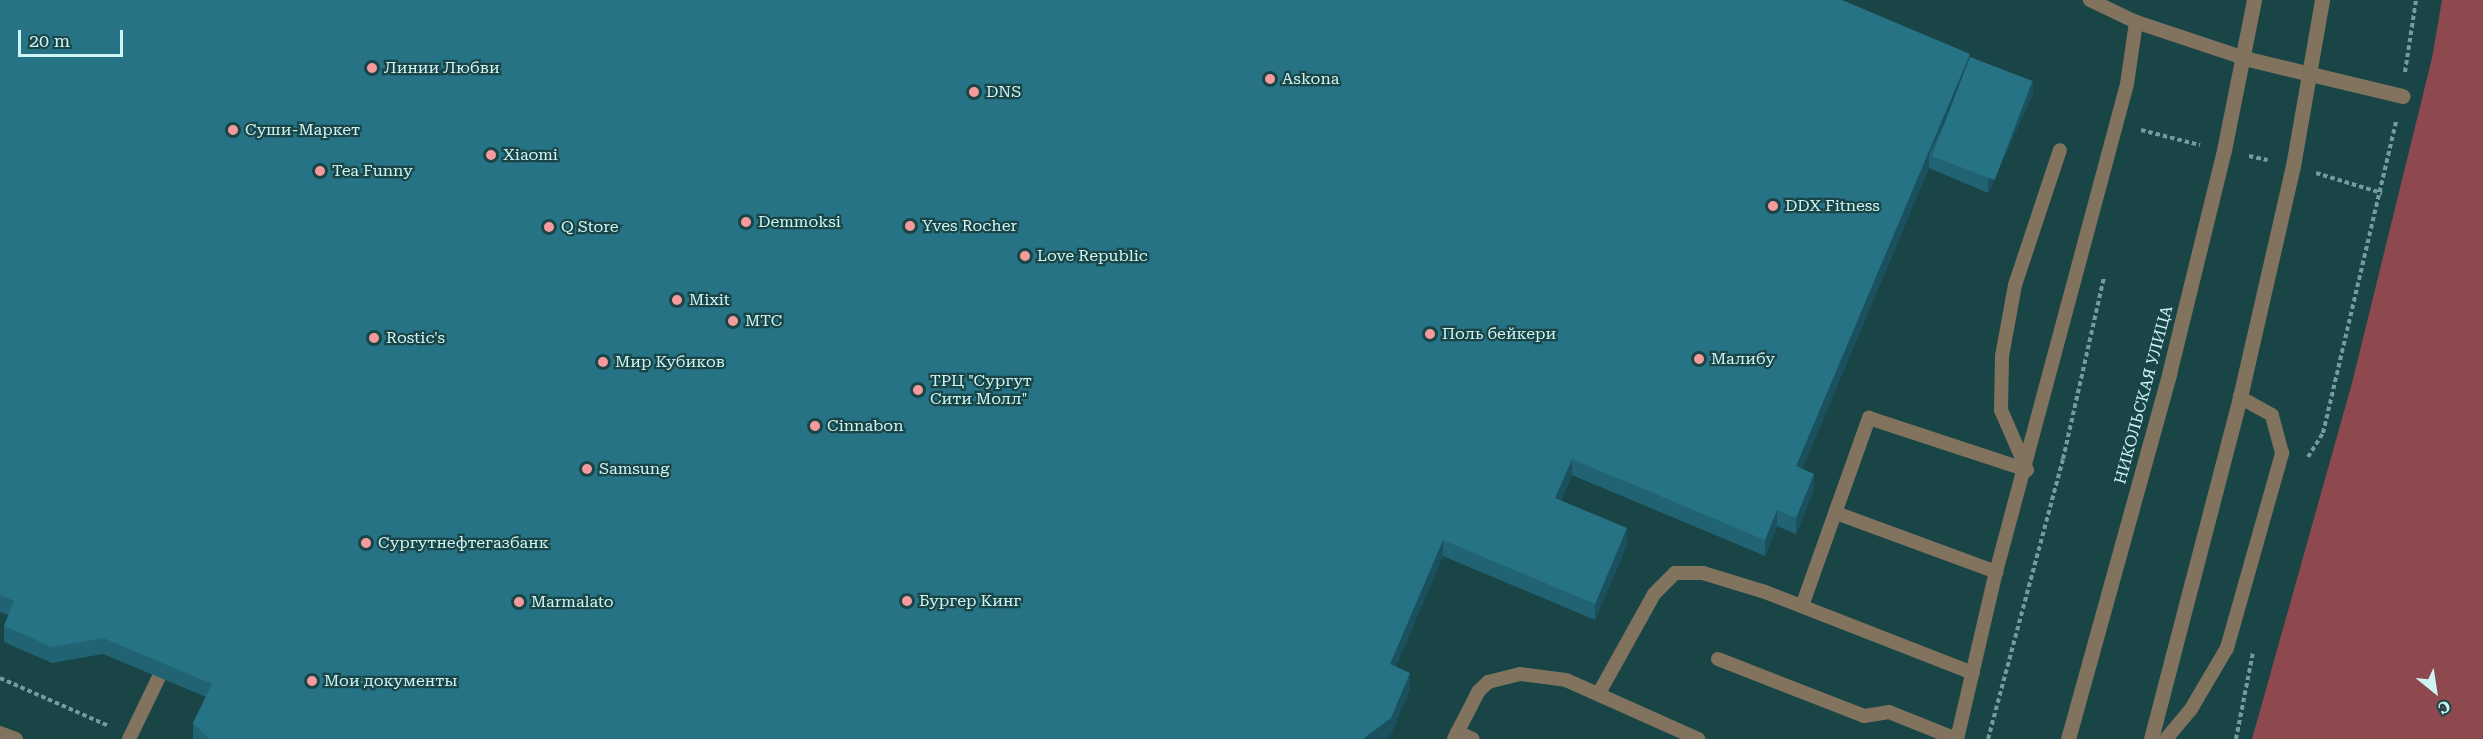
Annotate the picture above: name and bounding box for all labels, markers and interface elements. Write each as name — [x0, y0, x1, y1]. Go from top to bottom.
scale bar — [21, 18, 126, 56]
text: 20 m — [29, 30, 70, 51]
place label: Линии Любви — [384, 58, 500, 78]
marker: Линии Любви — [365, 61, 379, 75]
place label: Askona — [1282, 69, 1339, 89]
marker: Askona — [1263, 72, 1277, 86]
place label: DNS — [986, 82, 1021, 102]
marker: DNS — [967, 85, 981, 99]
place label: Суши-Маркет — [245, 120, 360, 140]
marker: Суши-Маркет — [226, 123, 240, 137]
place label: Xiaomi — [503, 145, 558, 165]
marker: Xiaomi — [484, 148, 498, 162]
place label: Tea Funny — [332, 161, 413, 181]
marker: Tea Funny — [313, 164, 327, 178]
place label: DDX Fitness — [1785, 196, 1880, 216]
marker: DDX Fitness — [1766, 199, 1780, 213]
place label: Demmoksi — [758, 212, 841, 232]
marker: Demmoksi — [739, 215, 753, 229]
place label: Yves Rocher — [922, 216, 1017, 236]
place label: Q Store — [561, 217, 618, 237]
marker: Yves Rocher — [903, 219, 917, 233]
marker: Q Store — [542, 220, 556, 234]
place label: Love Republic — [1037, 246, 1148, 266]
marker: Love Republic — [1018, 249, 1032, 263]
place label: Mixit — [689, 290, 730, 310]
marker: Mixit — [670, 293, 684, 307]
street label: НИКОЛЬСКАЯ УЛИЦА — [2111, 304, 2177, 486]
place label: МТС — [745, 311, 782, 331]
marker: МТС — [726, 314, 740, 328]
place label: Поль бейкери — [1442, 324, 1556, 344]
marker: Поль бейкери — [1423, 327, 1437, 341]
place label: Rostic's — [386, 328, 445, 348]
marker: Rostic's — [367, 331, 381, 345]
place label: Малибу — [1711, 349, 1775, 369]
place label: Мир Кубиков — [615, 352, 725, 372]
marker: Малибу — [1692, 352, 1706, 366]
marker: Мир Кубиков — [596, 355, 610, 369]
place label: ТРЦ "Сургут Сити Молл" — [930, 371, 1032, 409]
marker: ТРЦ "Сургут Сити Молл" — [911, 383, 925, 397]
place label: Cinnabon — [827, 416, 904, 436]
marker: Cinnabon — [808, 419, 822, 433]
place label: Samsung — [599, 459, 669, 479]
marker: Samsung — [580, 462, 594, 476]
place label: Сургутнефтегазбанк — [378, 533, 549, 553]
marker: Сургутнефтегазбанк — [359, 536, 373, 550]
place label: Бургер Кинг — [919, 591, 1022, 611]
place label: Marmalato — [531, 592, 614, 612]
marker: Бургер Кинг — [900, 594, 914, 608]
marker: Marmalato — [512, 595, 526, 609]
north arrow — [2405, 661, 2465, 721]
place label: Мои документы — [324, 671, 457, 691]
marker: Мои документы — [305, 674, 319, 688]
text: С — [2435, 696, 2454, 718]

